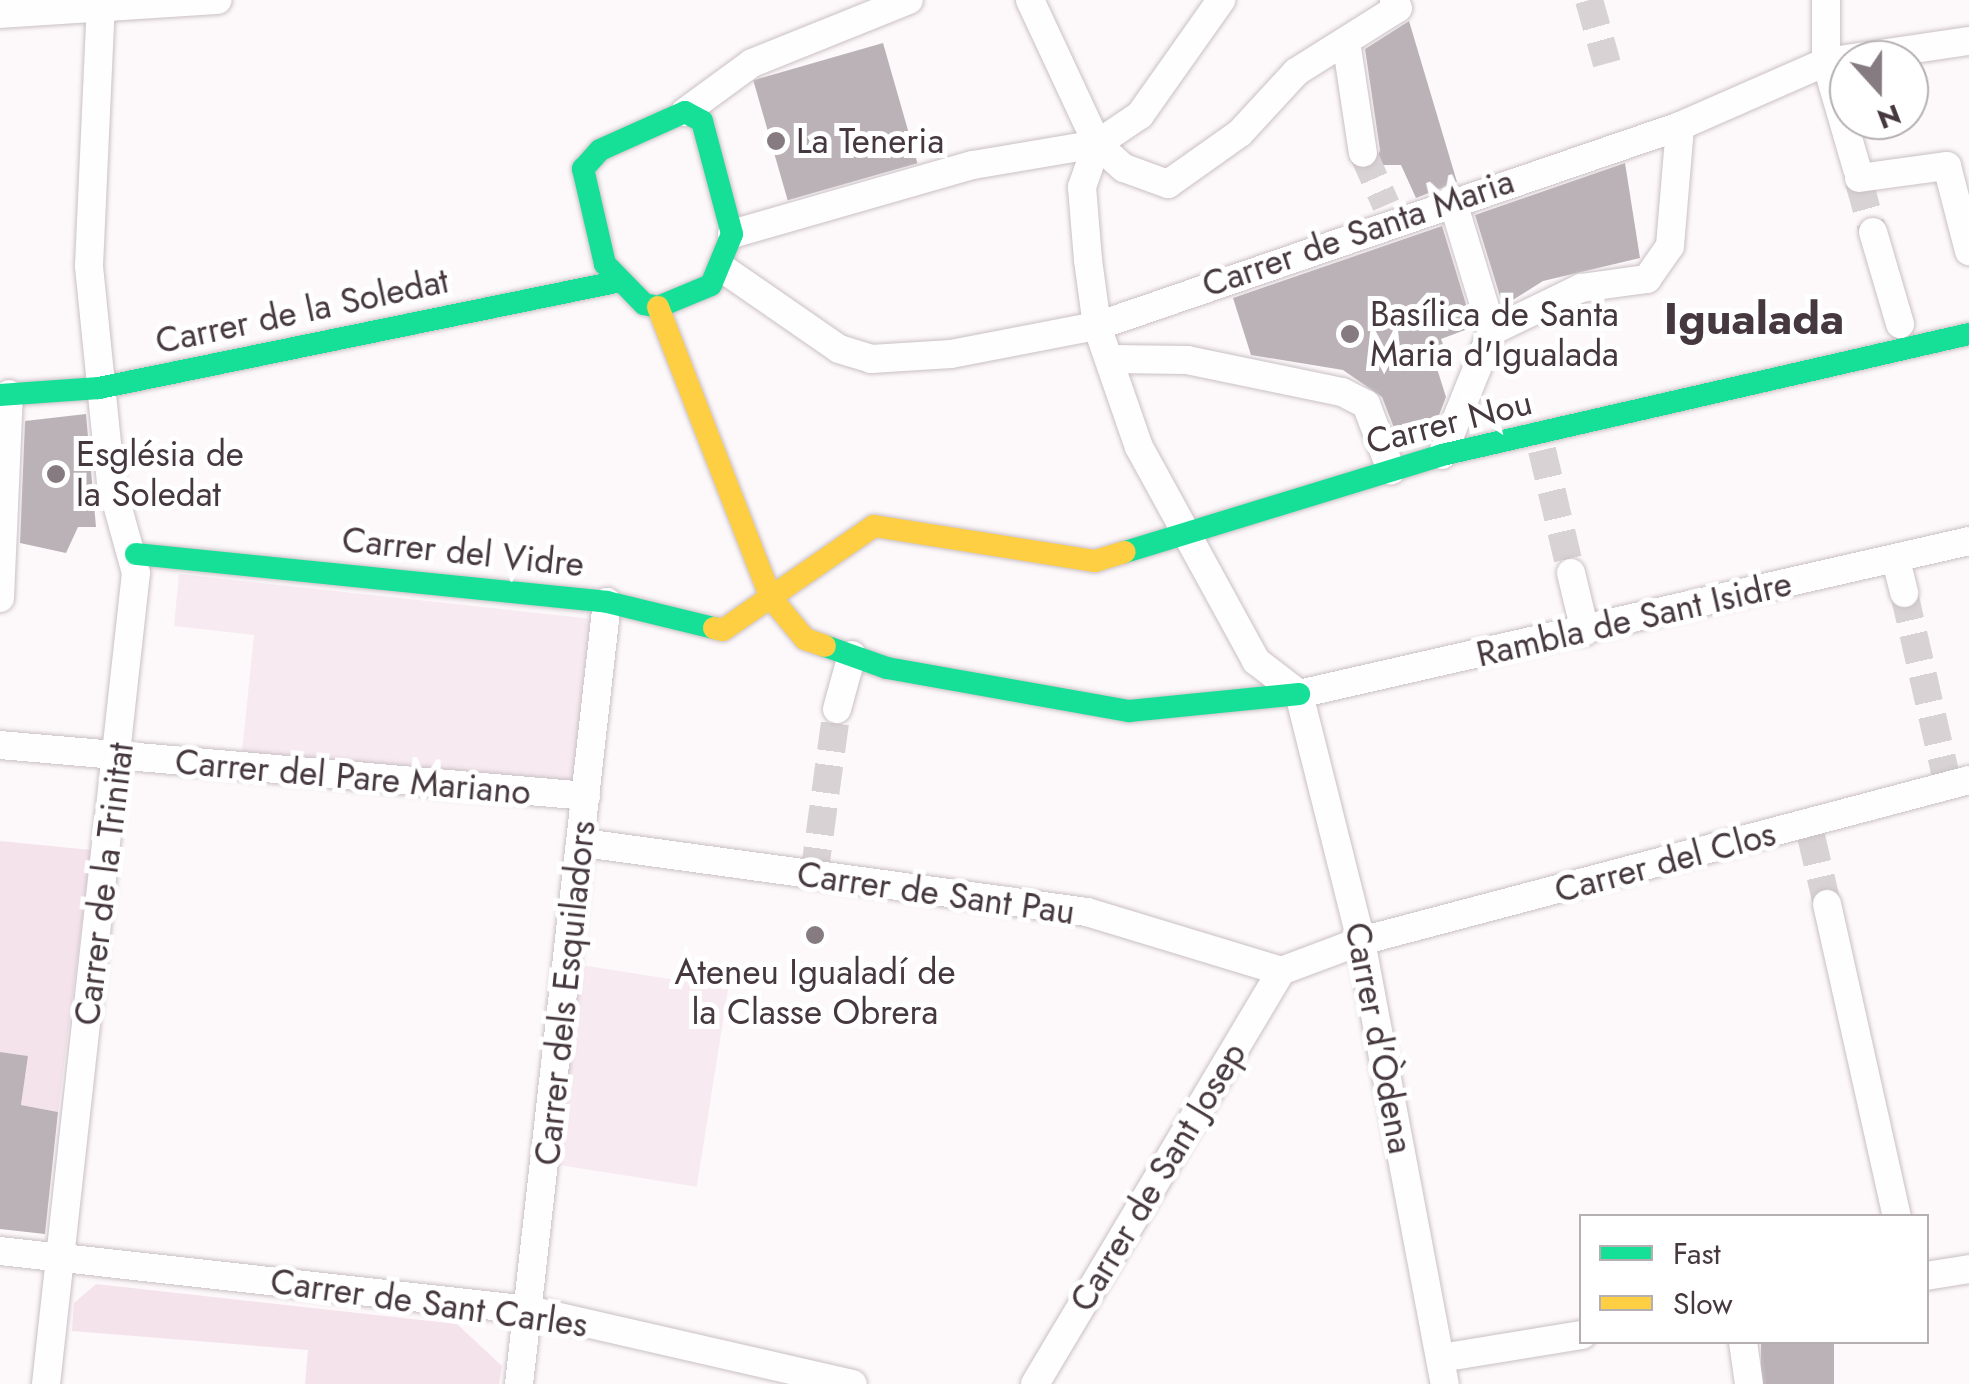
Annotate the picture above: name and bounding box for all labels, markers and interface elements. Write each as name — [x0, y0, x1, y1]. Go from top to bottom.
north arrow — [1829, 40, 1929, 140]
text: N — [1871, 93, 1907, 140]
place label: La Teneria — [796, 120, 944, 162]
marker: La Teneria — [765, 130, 787, 152]
street label: Carrer de Santa Maria — [1197, 160, 1519, 306]
street label: Carrer de la Soledat — [152, 259, 452, 363]
district label: Igualada — [1664, 292, 1844, 346]
place label: Basílica de Santa Maria d'Igualada — [1370, 293, 1619, 375]
marker: Basílica de Santa Maria d'Igualada — [1339, 323, 1361, 345]
street label: Carrer Nou — [1362, 381, 1536, 463]
place label: Església de la Soledat — [76, 433, 244, 515]
marker: Església de la Soledat — [45, 463, 67, 485]
street label: Carrer del Vidre — [340, 518, 586, 586]
street label: Rambla de Sant Isidre — [1472, 562, 1796, 676]
street label: Carrer de la Trinitat — [66, 740, 142, 1028]
street label: Carrer del Pare Mariano — [173, 741, 533, 813]
street label: Carrer del Clos — [1550, 812, 1780, 912]
street label: Carrer dels Esquiladors — [526, 819, 604, 1167]
street label: Carrer de Sant Pau — [794, 853, 1078, 933]
street label: Carrer d'Òdena — [1336, 919, 1422, 1157]
marker: Ateneu Igualadí de la Classe Obrera — [804, 924, 826, 946]
place label: Ateneu Igualadí de la Classe Obrera — [675, 951, 955, 1033]
street label: Carrer de Sant Josep — [1061, 1035, 1255, 1319]
legend — [1579, 1214, 1929, 1344]
text: Fast — [1673, 1232, 1721, 1275]
street label: Carrer de Sant Carles — [268, 1260, 590, 1346]
text: Slow — [1673, 1282, 1733, 1325]

